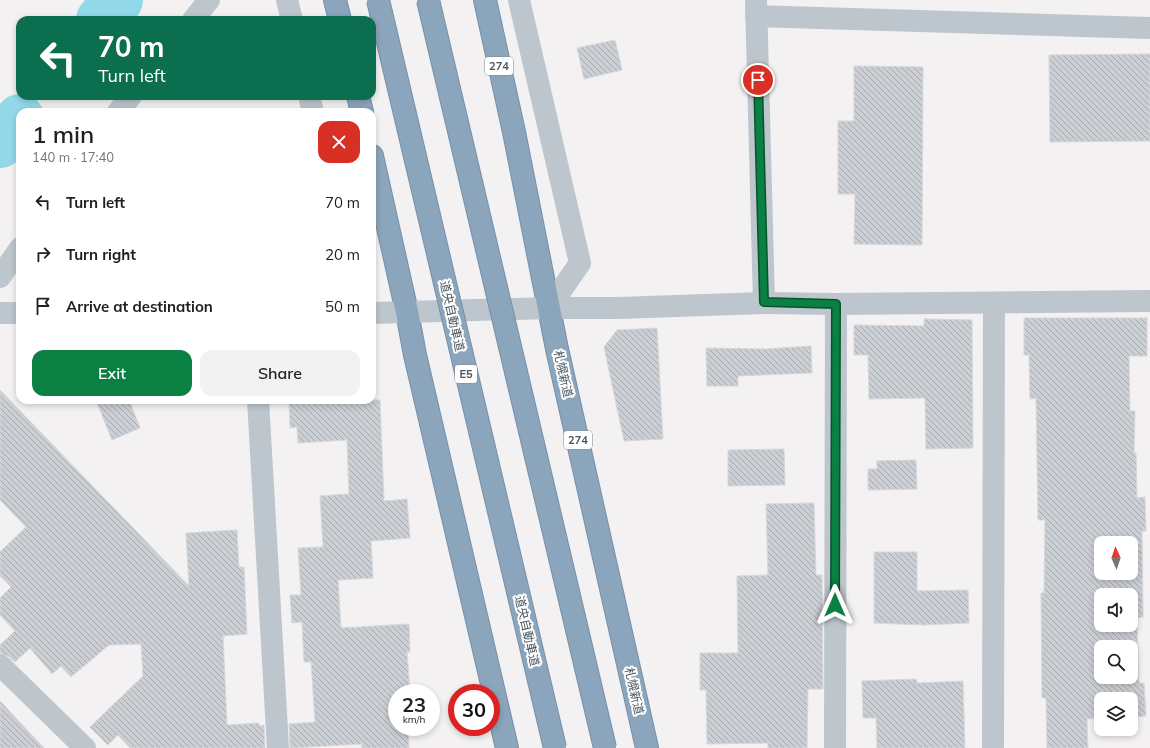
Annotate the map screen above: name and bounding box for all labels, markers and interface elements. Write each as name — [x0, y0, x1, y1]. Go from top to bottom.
text: 70 m — [98, 29, 164, 64]
icon: left — [32, 32, 84, 84]
road number: 274 — [485, 57, 513, 75]
pin — [741, 63, 775, 97]
text: Turn left — [98, 64, 166, 87]
icon: arrive — [747, 69, 769, 91]
text: 1 min — [32, 119, 94, 149]
button: close — [318, 121, 360, 163]
text: 140 m · 17:40 — [32, 149, 114, 165]
icon: left — [32, 191, 54, 213]
text: Turn left — [66, 193, 125, 212]
text: 70 m — [325, 193, 360, 212]
icon: right — [32, 243, 54, 265]
text: Turn right — [66, 245, 136, 264]
text: 20 m — [325, 245, 360, 264]
street label: 道央自動車道 — [437, 279, 468, 353]
icon: arrive — [32, 295, 54, 317]
text: Arrive at destination — [66, 297, 213, 316]
text: 50 m — [325, 297, 360, 316]
street label: 札幌新道 — [551, 349, 576, 399]
button: Exit — [32, 350, 192, 396]
button: Share — [200, 350, 360, 396]
road number: E5 — [455, 365, 477, 383]
road number: 274 — [564, 431, 592, 449]
north arrow — [1094, 536, 1138, 580]
map controls — [1094, 536, 1138, 736]
position arrow — [814, 584, 856, 626]
button: sound — [1094, 588, 1138, 632]
street label: 道央自動車道 — [512, 594, 543, 668]
button: search — [1094, 640, 1138, 684]
street label: 札幌新道 — [622, 666, 647, 716]
speed limit sign: 30 — [448, 684, 500, 736]
text: 23 — [402, 692, 426, 717]
button: layers — [1094, 692, 1138, 736]
text: km/h — [403, 713, 425, 726]

